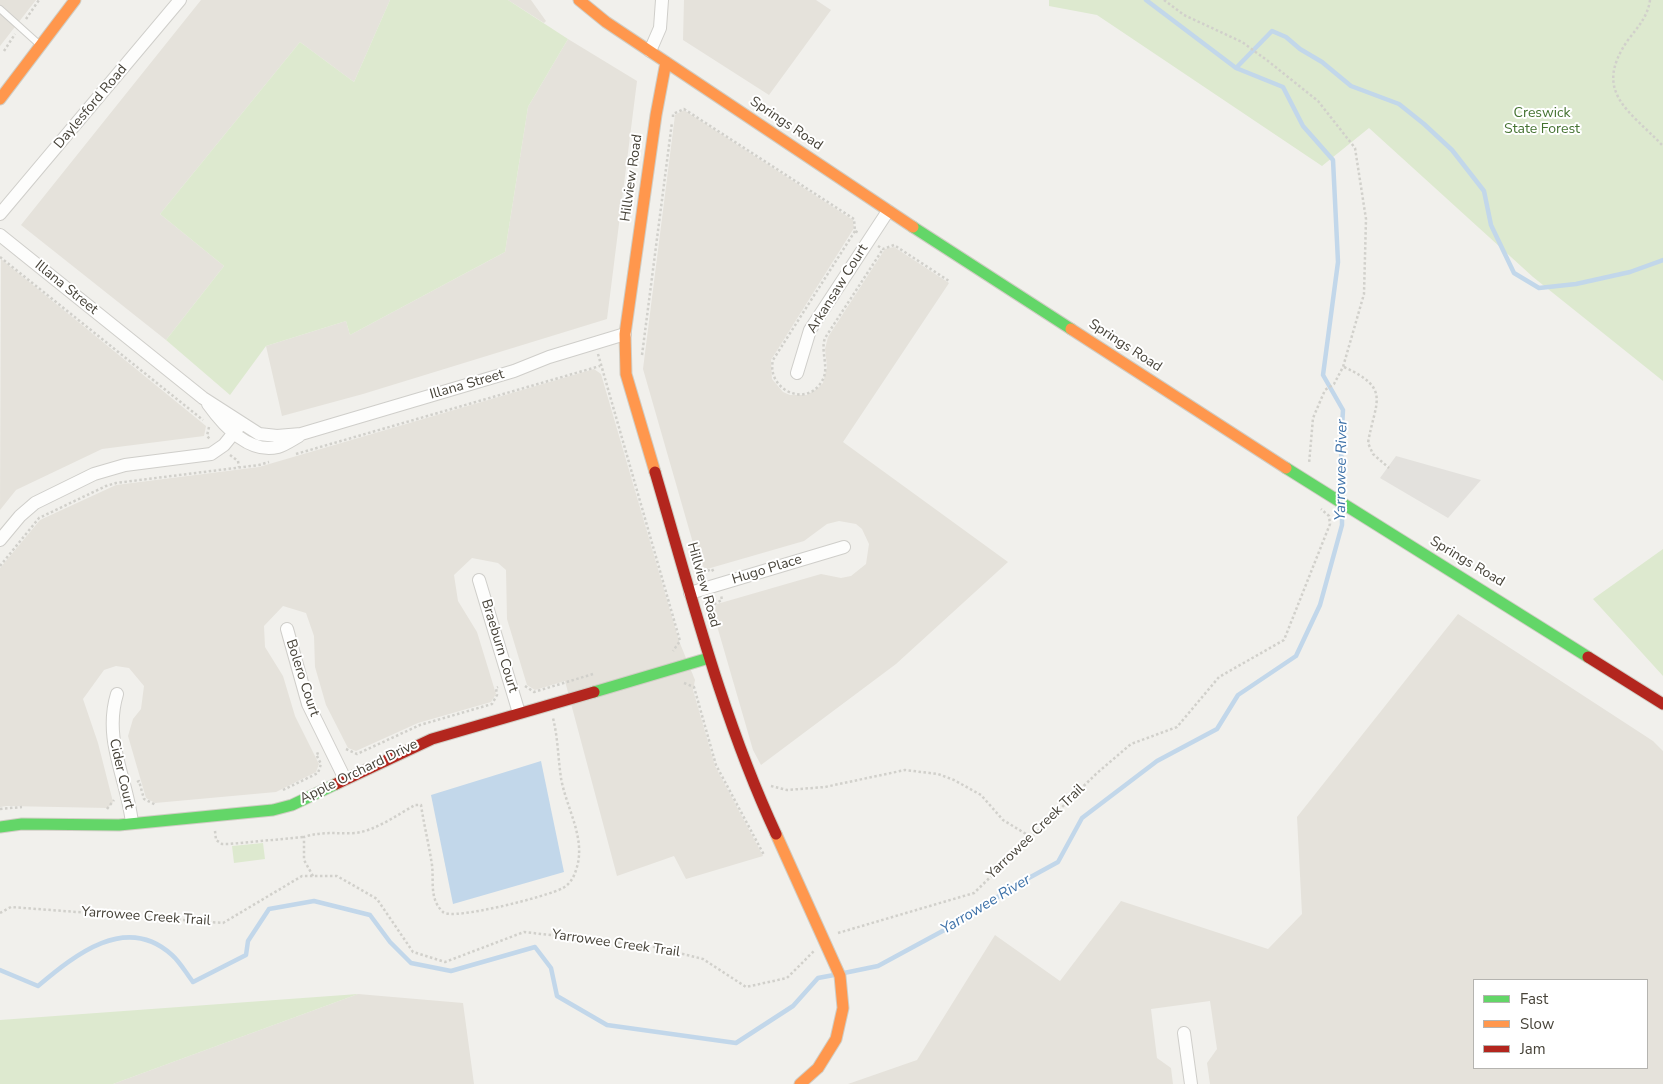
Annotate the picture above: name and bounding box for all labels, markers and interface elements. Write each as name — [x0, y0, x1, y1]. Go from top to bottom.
street label: Daylesford Road — [51, 62, 131, 152]
street label: Springs Road — [746, 94, 826, 154]
park label: Creswick State Forest — [1504, 106, 1580, 138]
street label: Hillview Road — [618, 133, 646, 223]
street label: Arkansaw Court — [804, 241, 872, 337]
street label: Illana Street — [31, 257, 101, 319]
street label: Springs Road — [1085, 316, 1165, 376]
street label: Illana Street — [428, 366, 506, 404]
water label: Yarrowee River — [1332, 419, 1352, 521]
street label: Springs Road — [1427, 533, 1507, 591]
street label: Hillview Road — [683, 540, 723, 630]
street label: Hugo Place — [730, 551, 804, 589]
street label: Braeburn Court — [477, 597, 521, 695]
street label: Bolero Court — [282, 637, 322, 719]
street label: Apple Orchard Drive — [297, 736, 421, 808]
street label: Cider Court — [105, 737, 137, 811]
street label: Yarrowee Creek Trail — [984, 781, 1088, 883]
water label: Yarrowee River — [938, 871, 1034, 939]
street label: Yarrowee Creek Trail — [81, 904, 211, 930]
street label: Yarrowee Creek Trail — [551, 927, 681, 961]
legend — [1473, 979, 1648, 1069]
text: Fast — [1520, 989, 1548, 1009]
text: Slow — [1520, 1014, 1554, 1034]
text: Jam — [1520, 1039, 1546, 1059]

